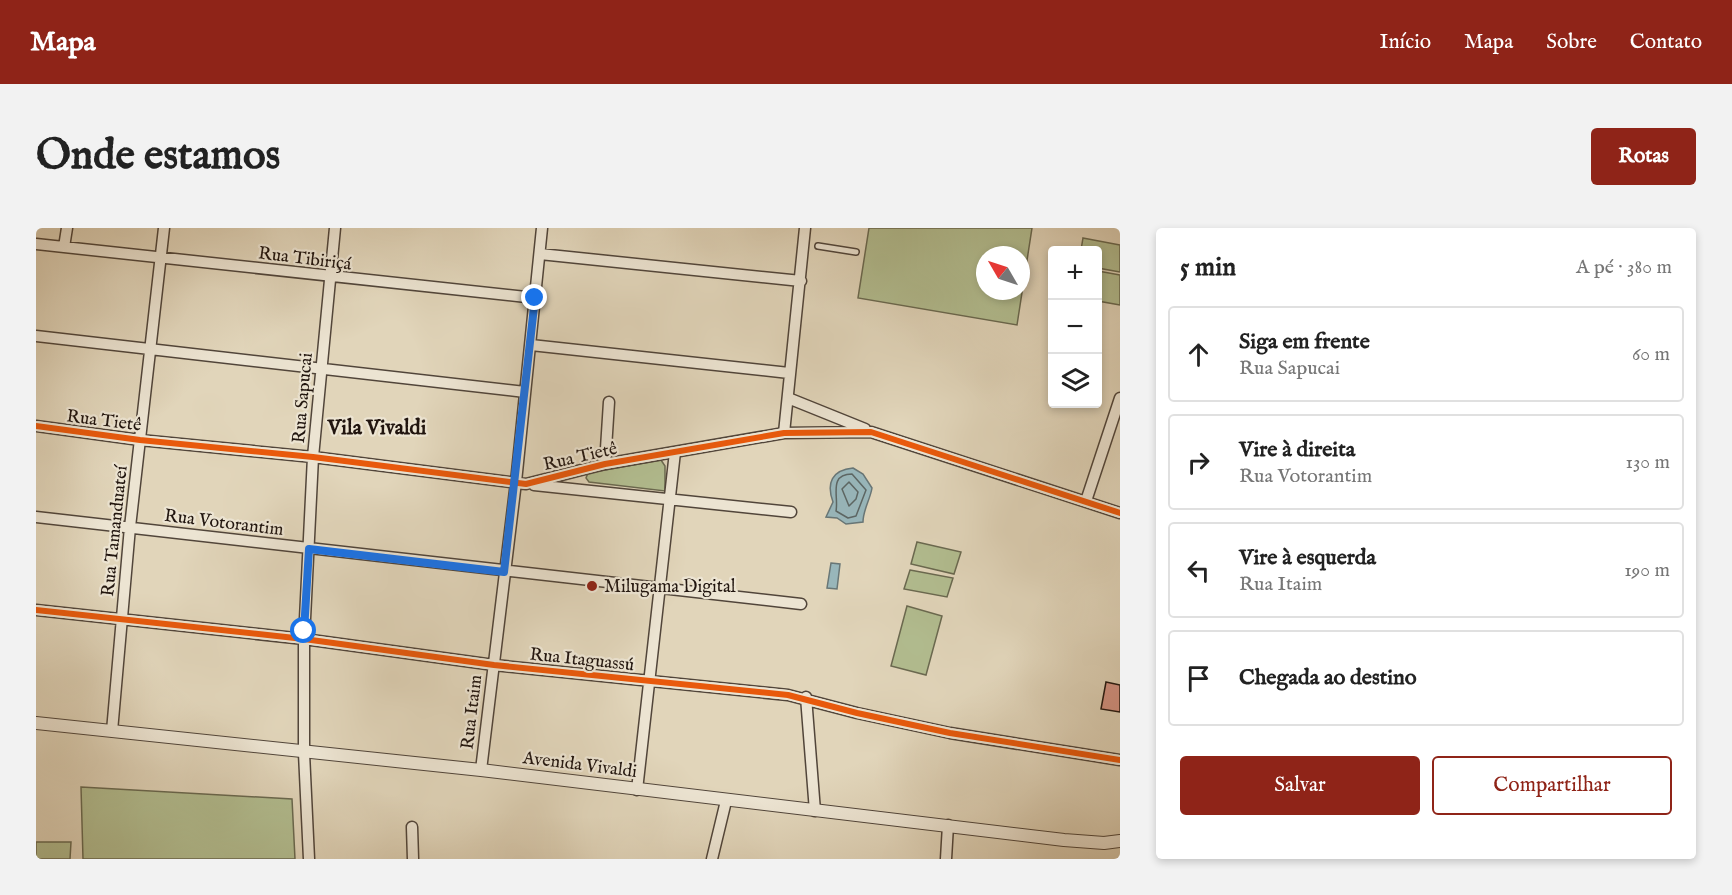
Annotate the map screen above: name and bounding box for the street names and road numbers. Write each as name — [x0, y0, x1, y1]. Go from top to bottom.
street label: Rua Tibiriçá — [257, 242, 353, 277]
street label: Rua Sapucai — [288, 352, 319, 444]
street label: Rua Tietê — [65, 405, 143, 437]
street label: Rua Tietê — [541, 438, 620, 477]
street label: Rua Tamanduateí — [97, 463, 134, 598]
street label: Rua Votorantim — [163, 505, 285, 542]
street label: Rua Itaguassú — [528, 644, 635, 677]
street label: Rua Itaim — [457, 674, 488, 751]
street label: Avenida Vivaldi — [520, 747, 638, 784]

